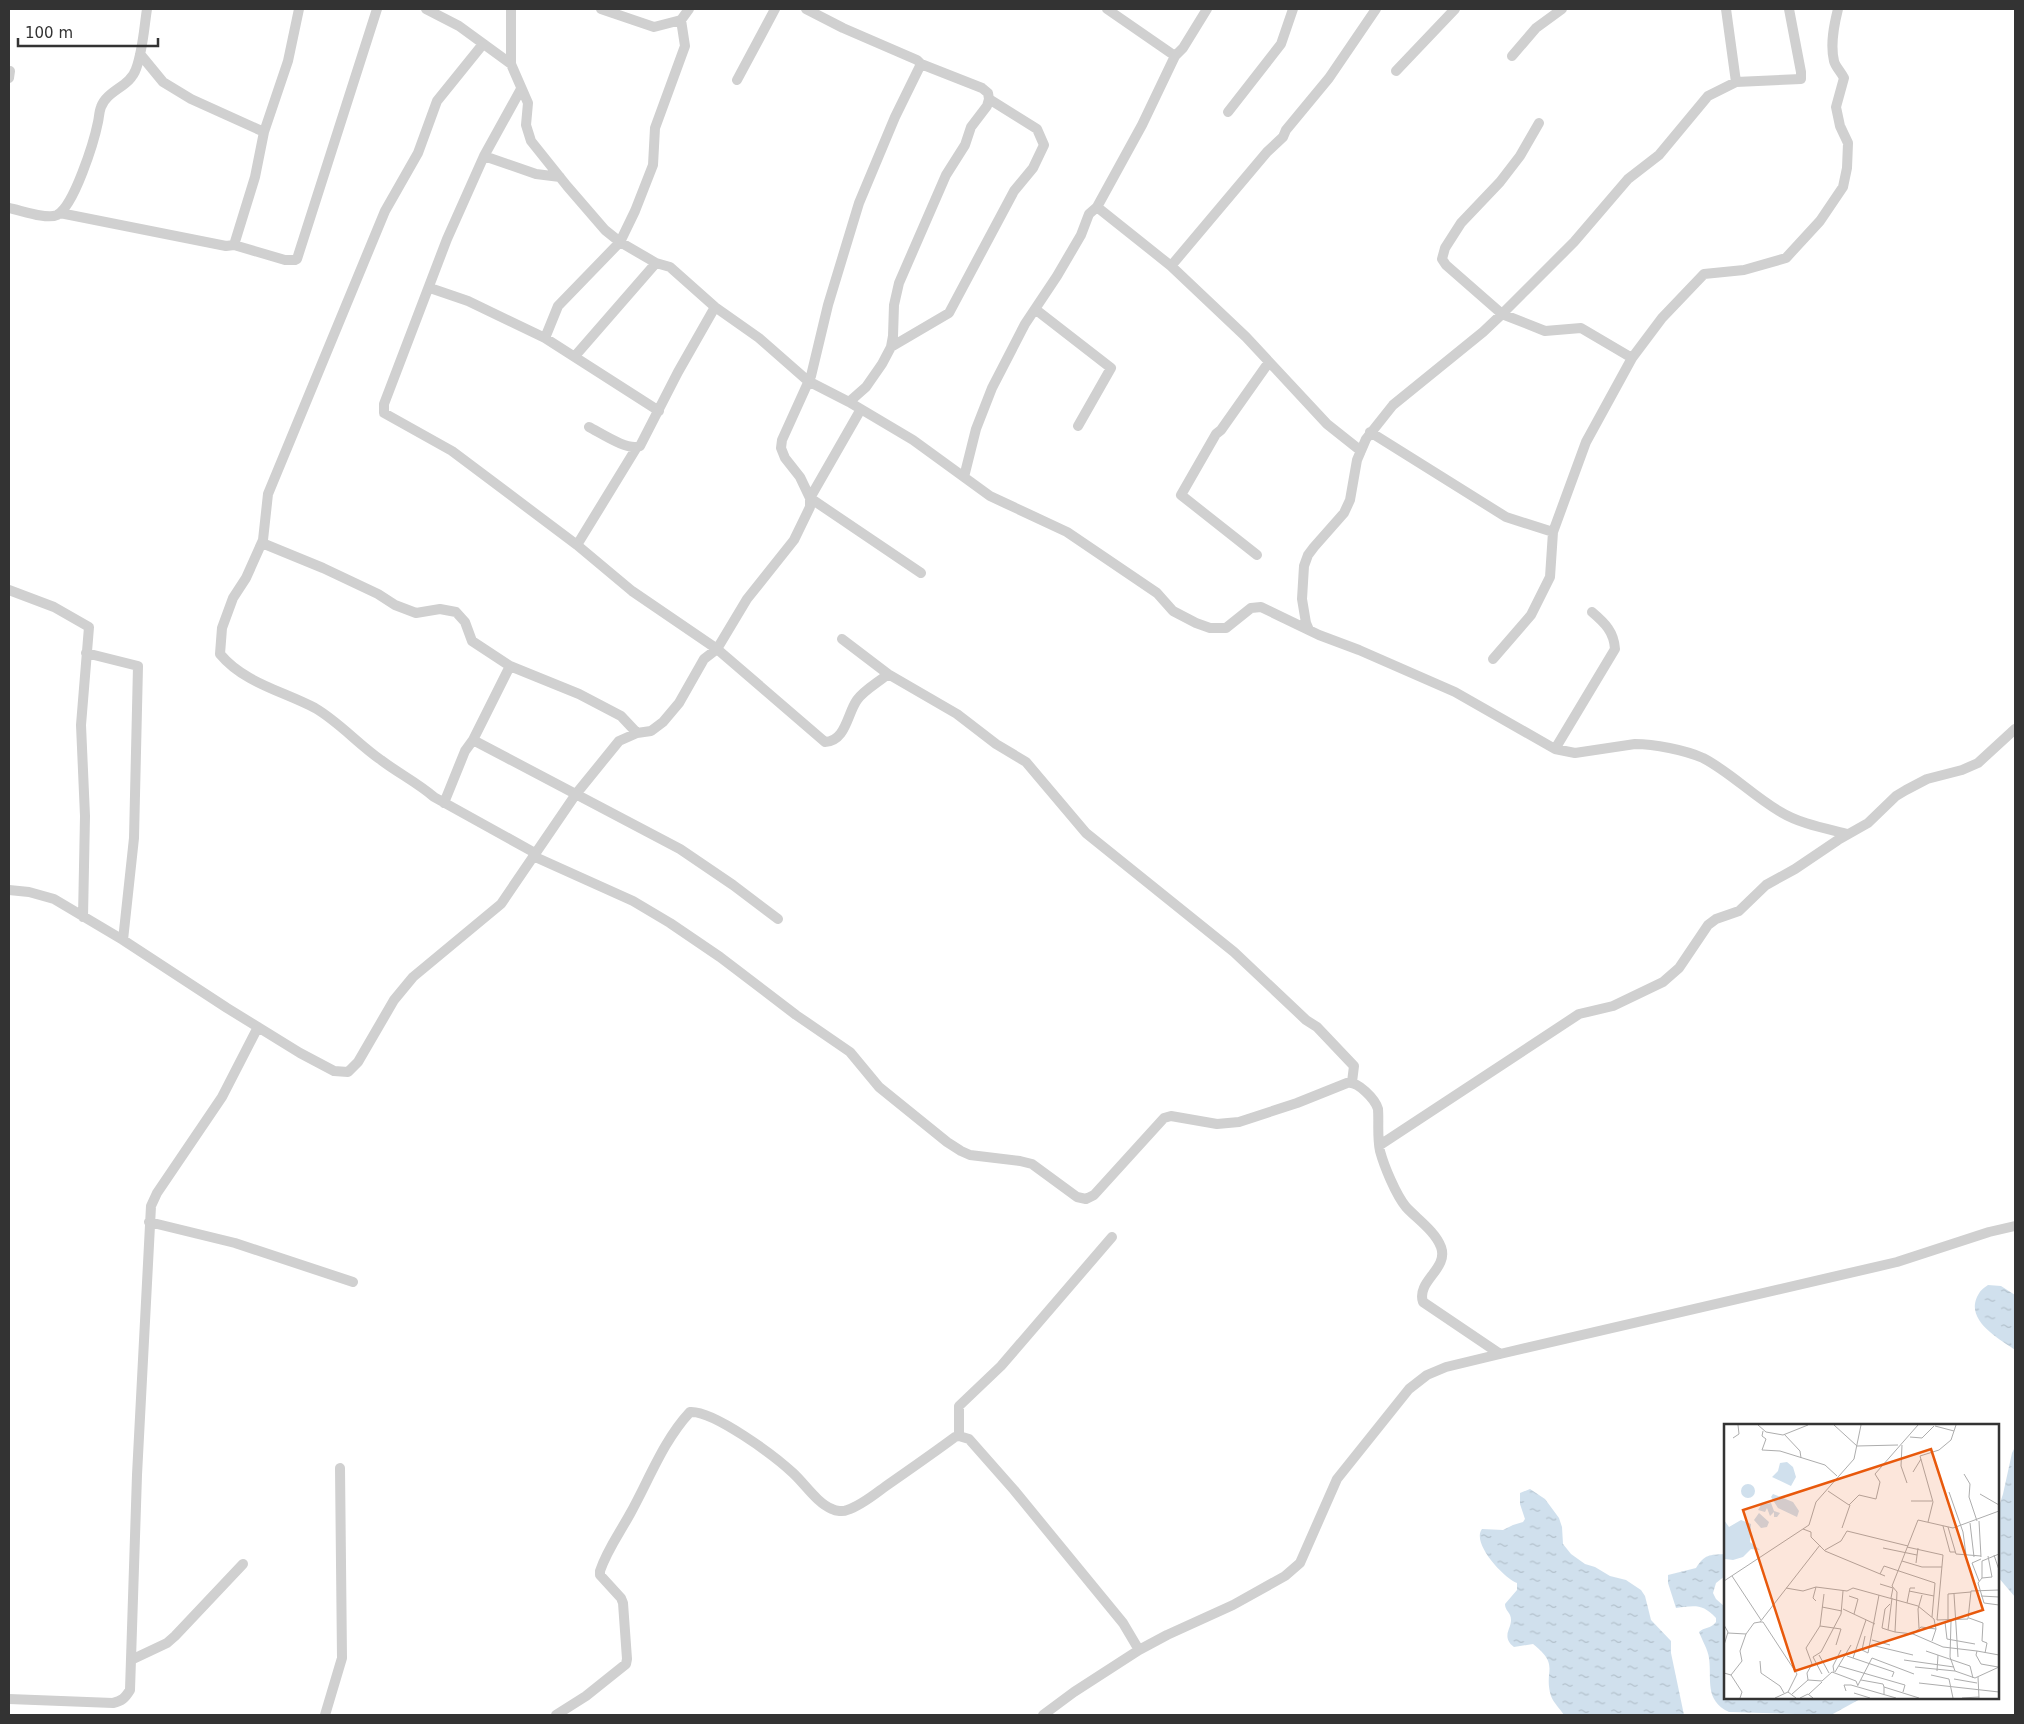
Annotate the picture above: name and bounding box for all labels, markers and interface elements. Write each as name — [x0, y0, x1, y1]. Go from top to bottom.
scale bar — [18, 15, 158, 47]
text: 100 m — [25, 24, 73, 42]
inset map — [1724, 1424, 1999, 1699]

